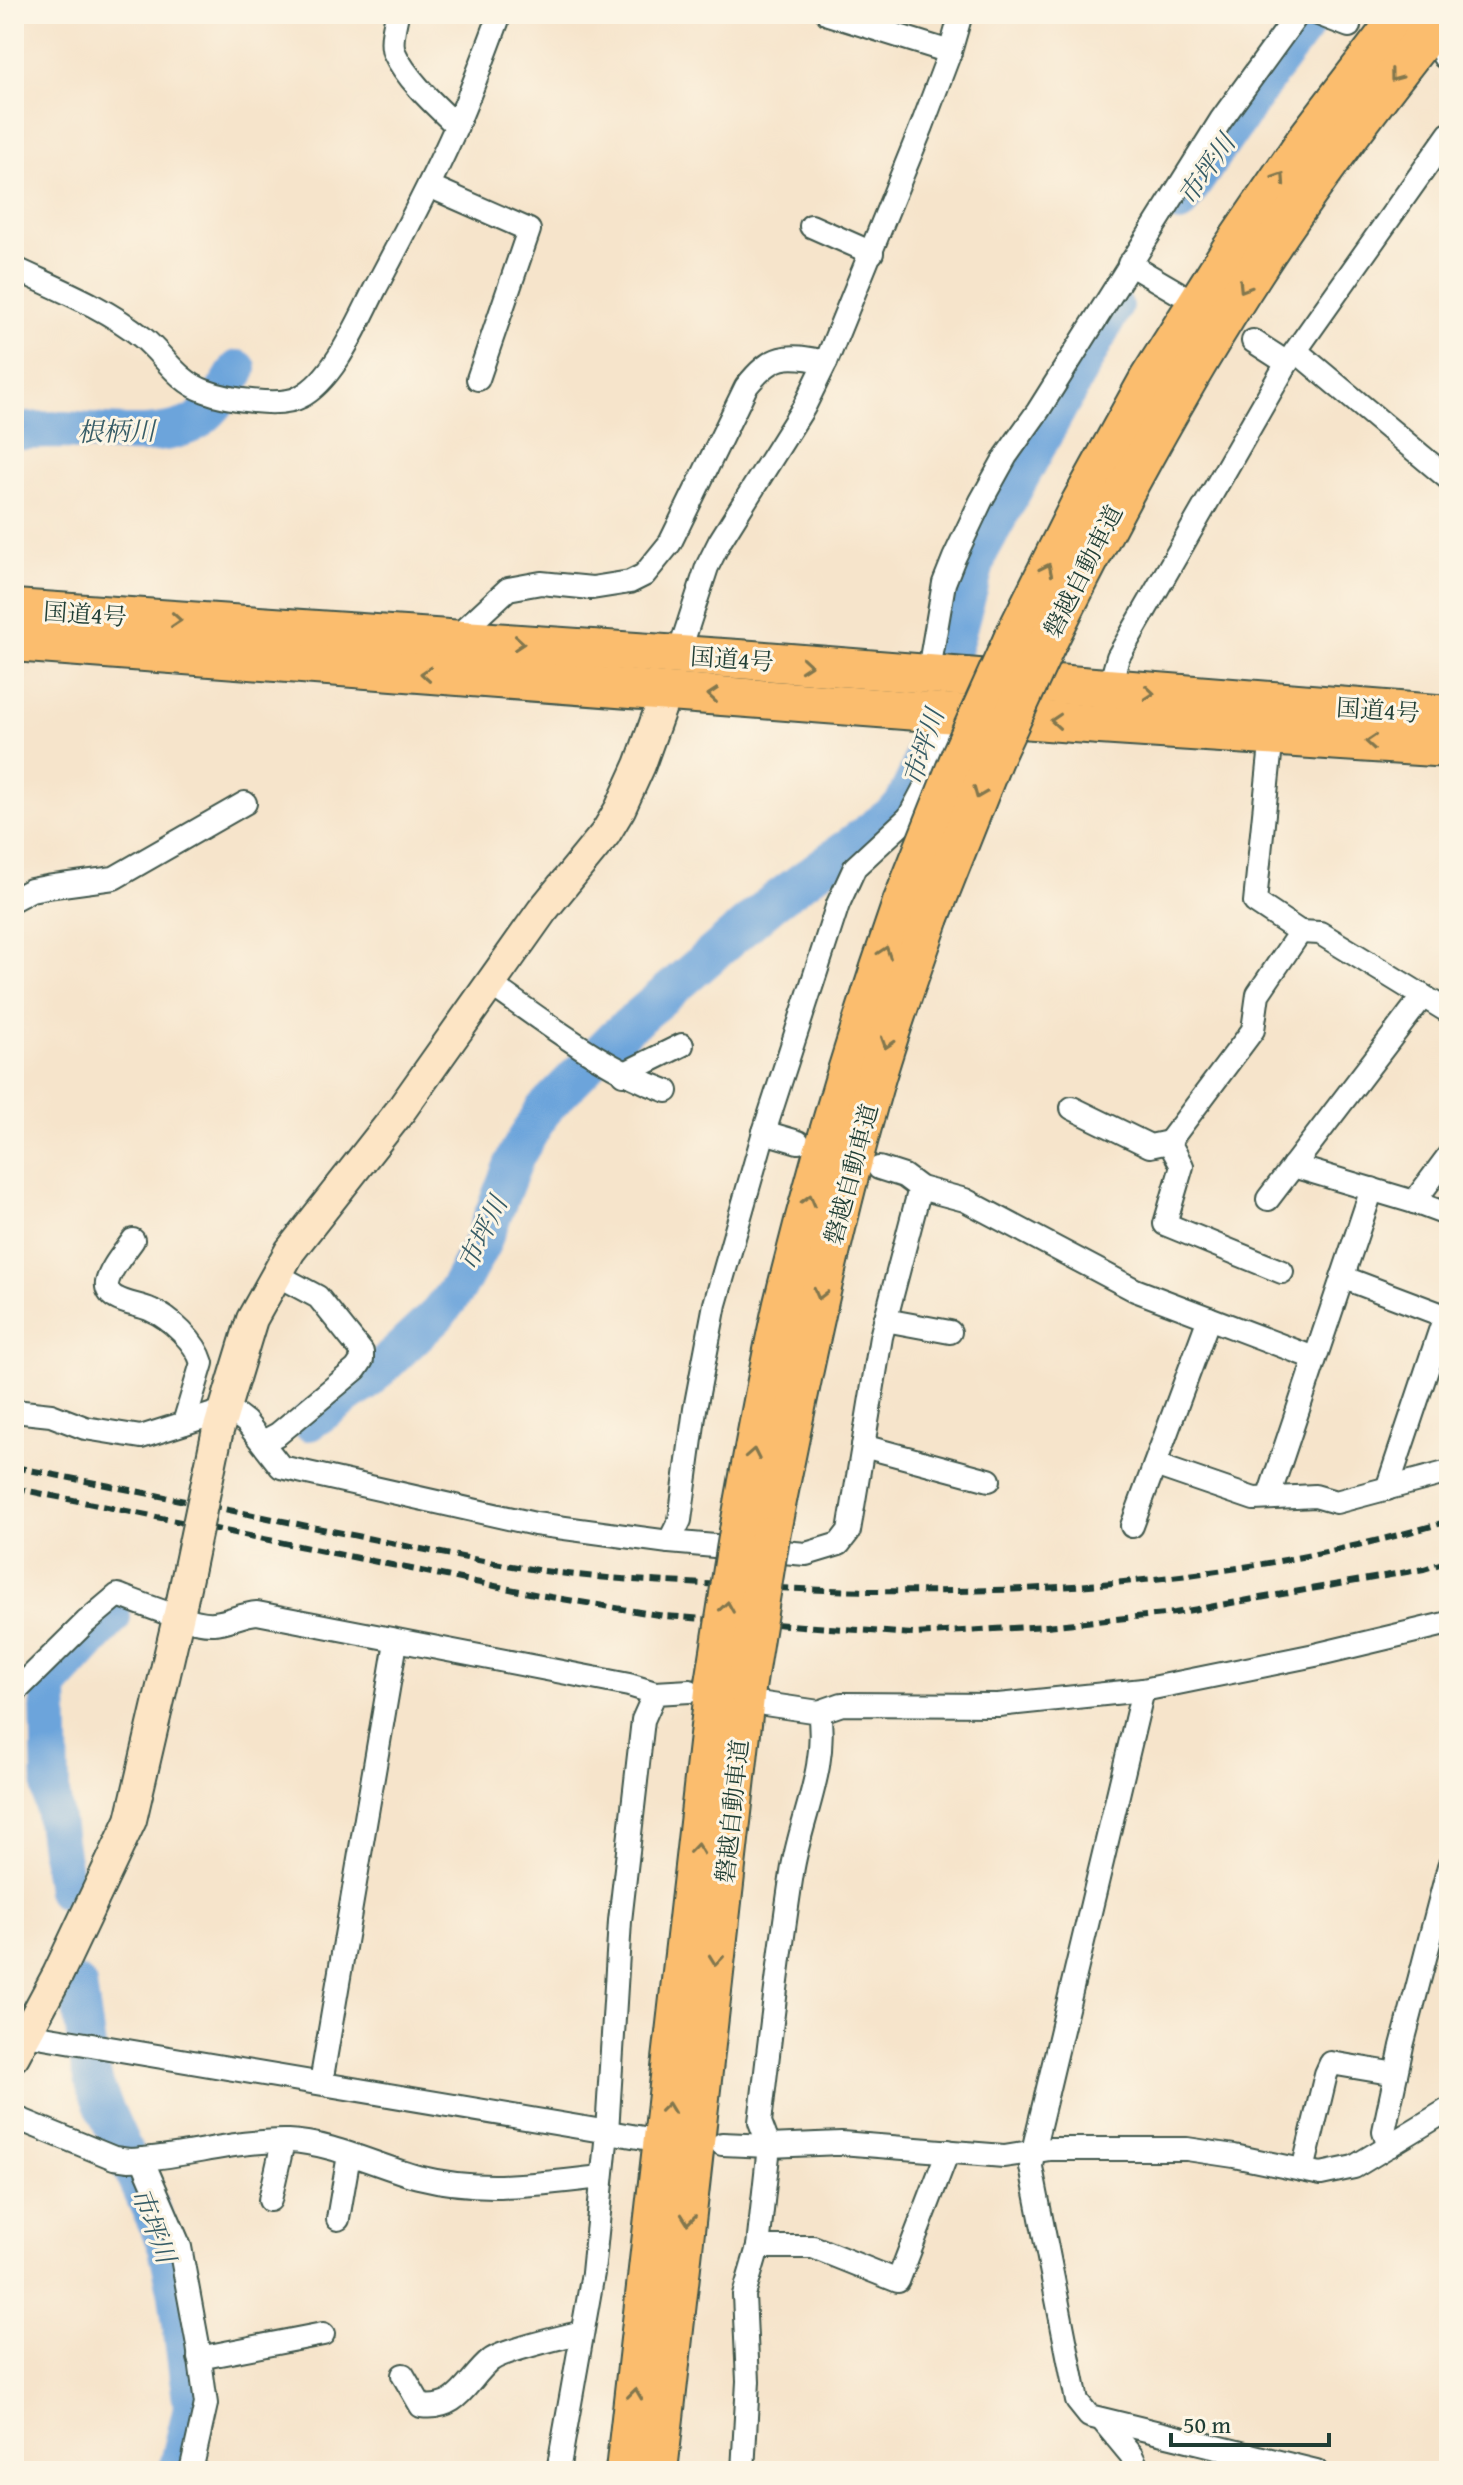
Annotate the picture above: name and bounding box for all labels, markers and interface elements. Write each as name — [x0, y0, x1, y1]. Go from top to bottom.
one-way arrow — [1391, 67, 1405, 82]
water label: 市坪川 — [1168, 123, 1246, 212]
one-way arrow — [1270, 172, 1285, 186]
one-way arrow — [1239, 279, 1254, 293]
water label: 根柄川 — [77, 411, 158, 451]
street label: 磐越自動車道 — [1035, 499, 1131, 643]
one-way arrow — [1037, 563, 1053, 578]
street label: 国道4号 — [42, 594, 128, 634]
one-way arrow — [170, 611, 183, 628]
one-way arrow — [513, 634, 526, 651]
street label: 国道4号 — [689, 639, 775, 679]
one-way arrow — [800, 656, 813, 673]
one-way arrow — [419, 666, 432, 683]
one-way arrow — [1143, 684, 1156, 701]
one-way arrow — [706, 686, 719, 703]
street label: 国道4号 — [1335, 690, 1421, 730]
water label: 市坪川 — [892, 701, 955, 790]
one-way arrow — [1049, 713, 1062, 730]
one-way arrow — [1364, 734, 1377, 751]
one-way arrow — [973, 785, 989, 799]
one-way arrow — [875, 945, 891, 959]
one-way arrow — [880, 1036, 896, 1050]
street label: 磐越自動車道 — [815, 1100, 887, 1248]
water label: 市坪川 — [447, 1187, 518, 1277]
one-way arrow — [800, 1194, 817, 1208]
one-way arrow — [812, 1287, 829, 1301]
one-way arrow — [744, 1447, 761, 1461]
one-way arrow — [718, 1600, 735, 1614]
street label: 磐越自動車道 — [707, 1738, 757, 1884]
one-way arrow — [688, 1842, 705, 1855]
one-way arrow — [708, 1954, 725, 1967]
one-way arrow — [659, 2101, 676, 2114]
water label: 市坪川 — [122, 2182, 187, 2271]
one-way arrow — [679, 2213, 696, 2226]
one-way arrow — [626, 2387, 643, 2400]
scale bar — [1171, 2397, 1329, 2447]
text: 50 m — [1183, 2407, 1231, 2442]

